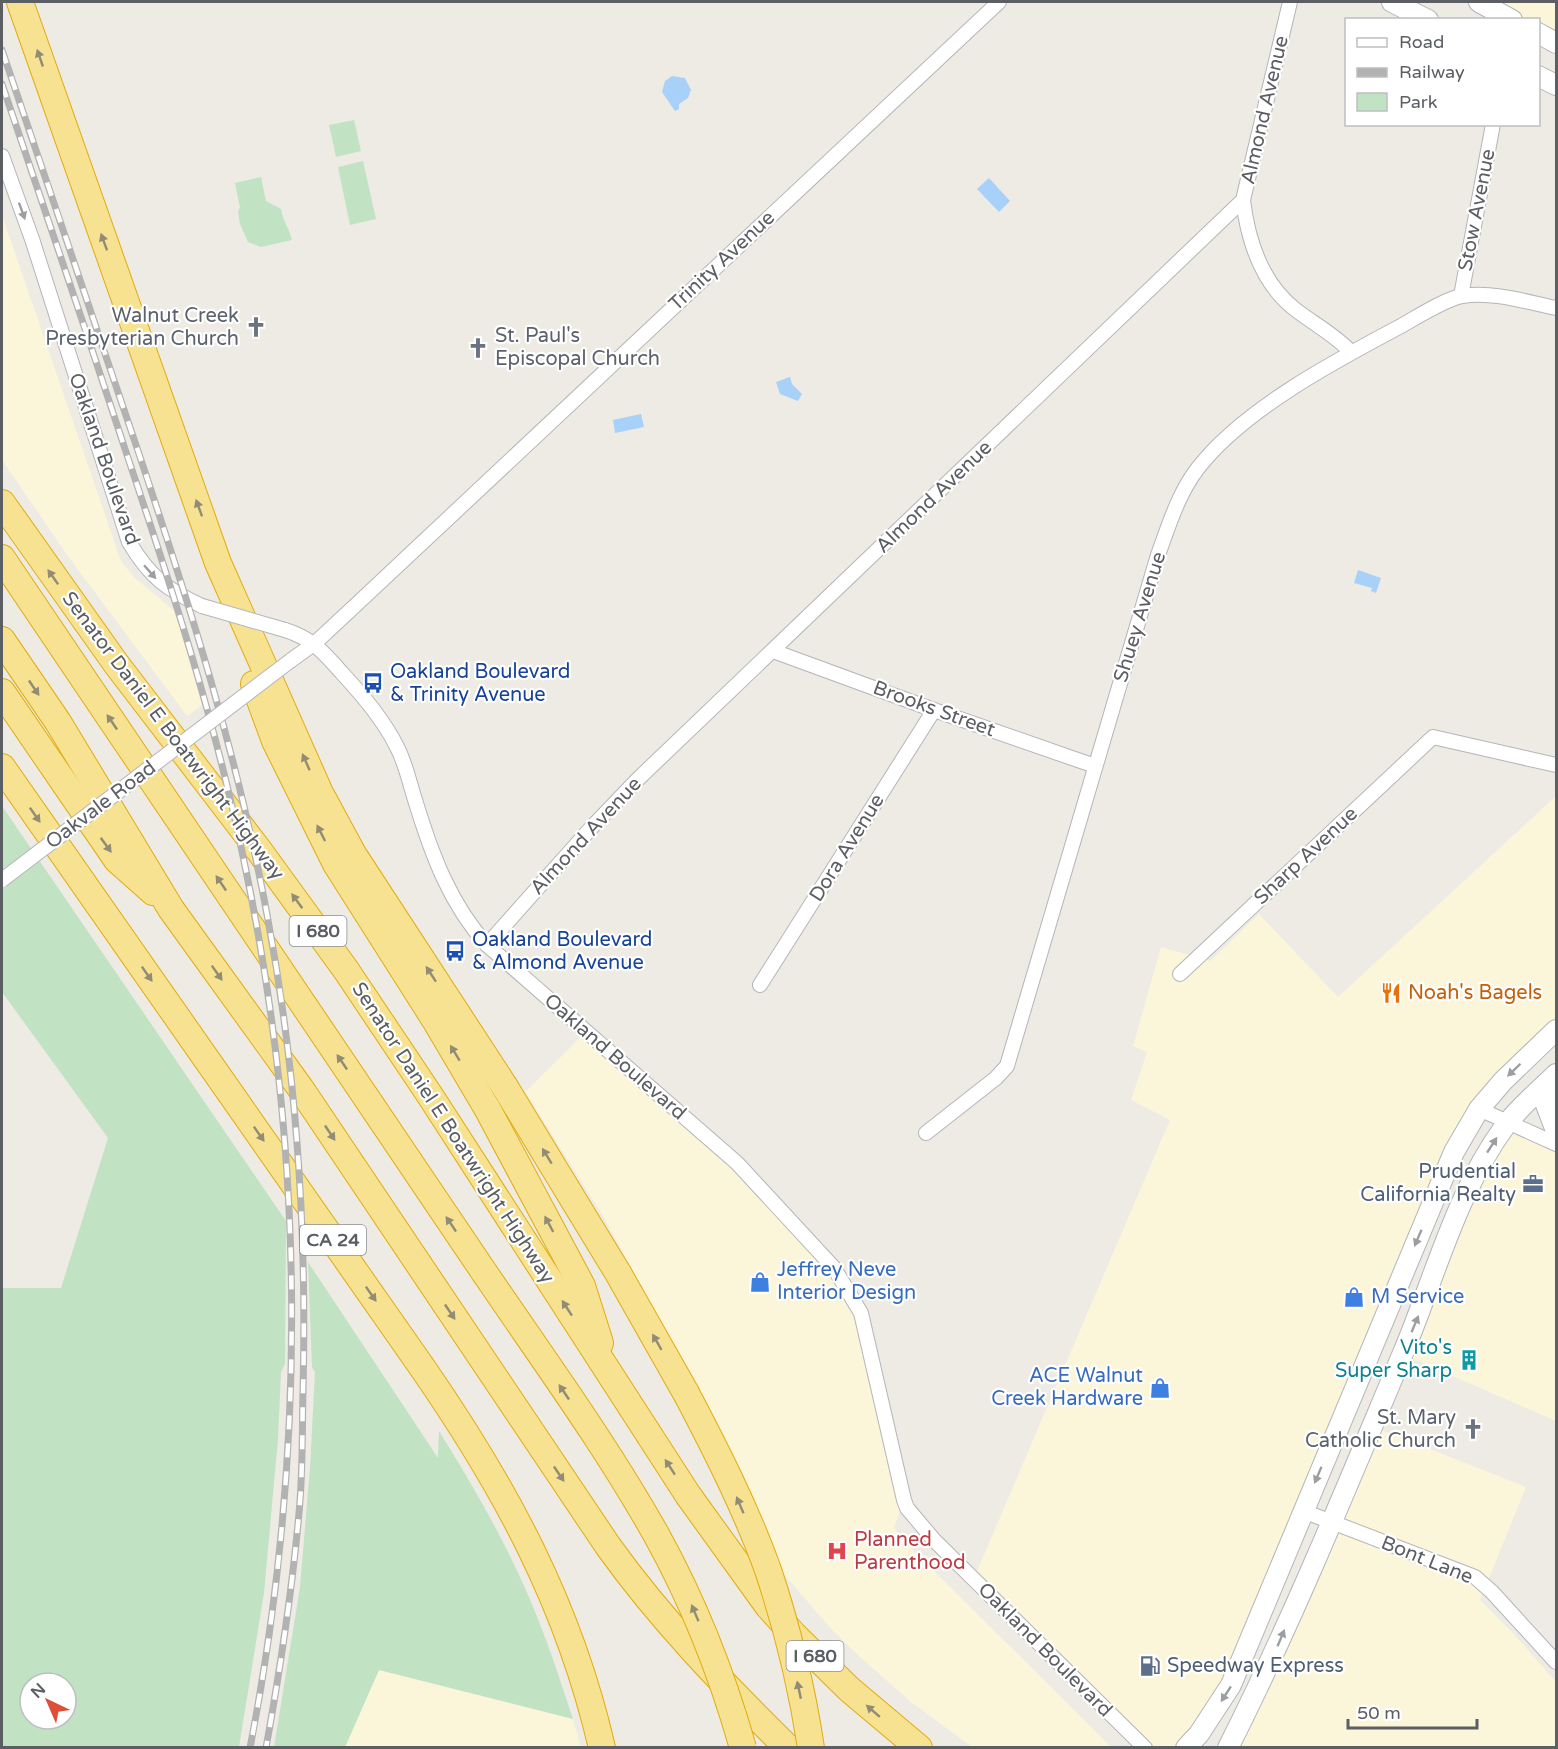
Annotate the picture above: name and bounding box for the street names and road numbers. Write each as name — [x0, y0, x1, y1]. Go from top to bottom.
street label: Almond Avenue — [1236, 33, 1294, 187]
street label: Stow Avenue — [1453, 147, 1501, 273]
street label: Trinity Avenue — [664, 206, 780, 316]
street label: Oakland Boulevard — [63, 370, 145, 548]
street label: Almond Avenue — [871, 436, 997, 558]
street label: Shuey Avenue — [1109, 549, 1171, 685]
street label: Senator Daniel E Boatwright Highway — [57, 587, 289, 885]
street label: Brooks Street — [870, 676, 999, 742]
street label: Oakvale Road — [41, 756, 161, 854]
street label: Almond Avenue — [525, 772, 647, 900]
street label: Dora Avenue — [804, 790, 890, 906]
street label: Sharp Avenue — [1249, 802, 1363, 910]
road number: I 680 — [290, 916, 346, 946]
street label: Senator Daniel E Boatwright Highway — [346, 978, 560, 1288]
street label: Oakland Boulevard — [539, 989, 691, 1125]
road number: CA 24 — [300, 1225, 366, 1255]
street label: Bont Lane — [1378, 1531, 1476, 1589]
street label: Oakland Boulevard — [973, 1578, 1117, 1722]
road number: I 680 — [786, 1641, 844, 1671]

